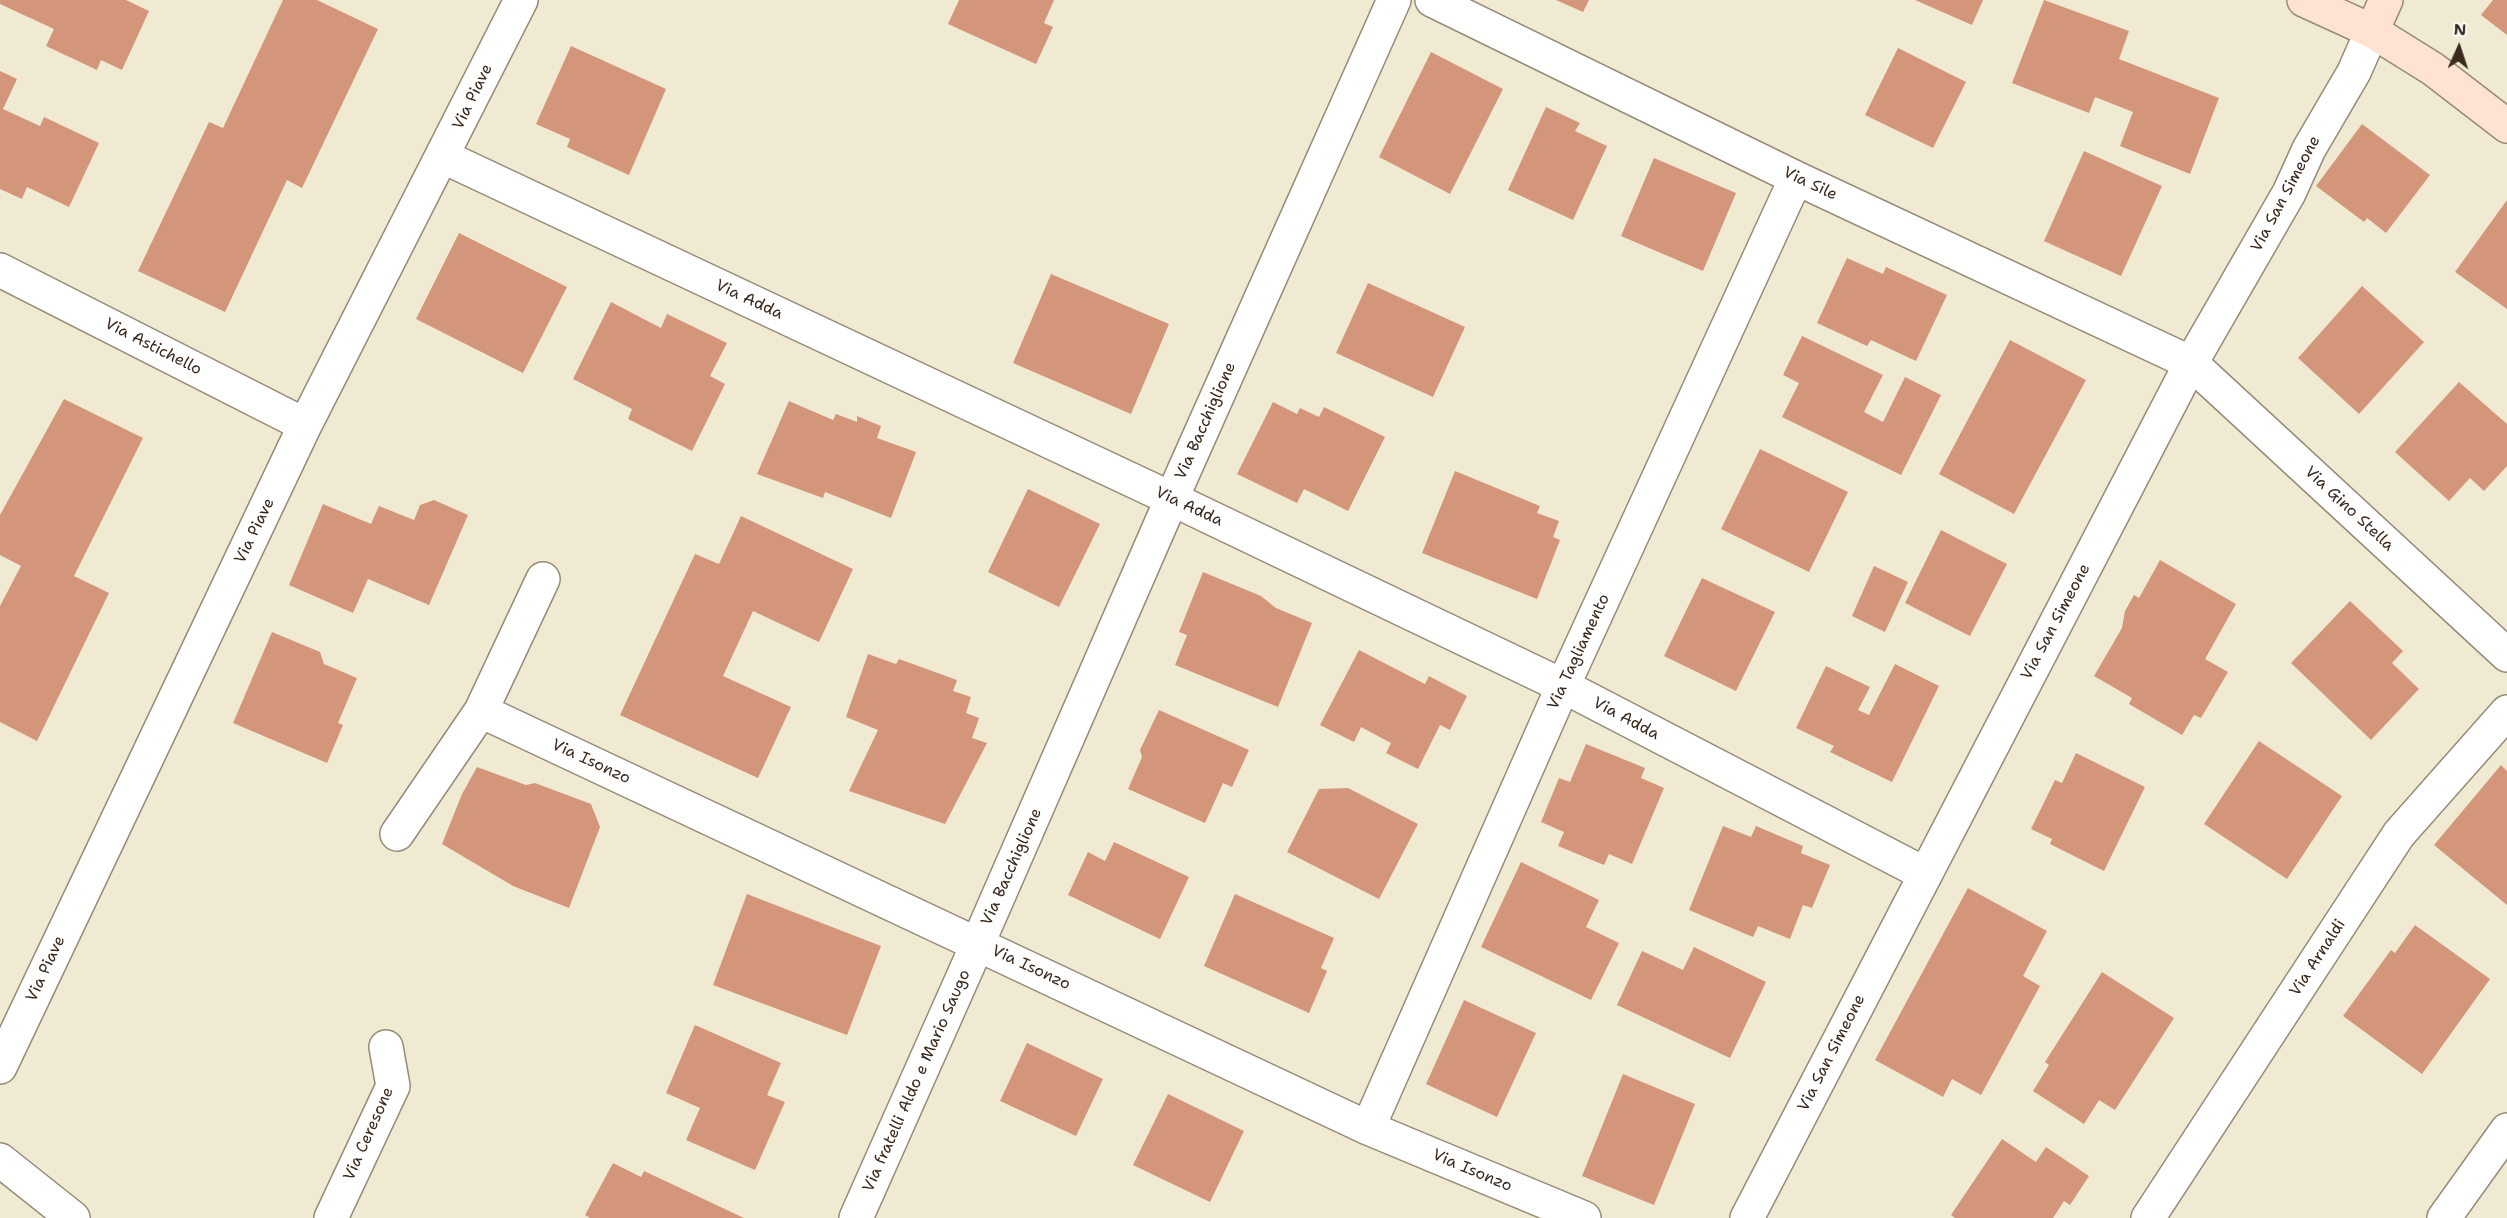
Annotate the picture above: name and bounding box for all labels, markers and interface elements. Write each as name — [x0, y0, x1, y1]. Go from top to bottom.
north arrow — [2429, 18, 2489, 78]
text: N — [2453, 19, 2467, 40]
street label: Via Piave — [449, 61, 497, 133]
street label: Via San Simeone — [2247, 133, 2325, 255]
street label: Via Sile — [1780, 163, 1840, 205]
street label: Via Adda — [712, 276, 786, 324]
street label: Via Astichello — [101, 314, 205, 380]
street label: Via Bacchiglione — [1172, 359, 1240, 483]
street label: Via Gino Stella — [2300, 463, 2398, 555]
street label: Via Adda — [1152, 483, 1226, 531]
street label: Via Piave — [231, 495, 279, 567]
street label: Via San Simeone — [2017, 561, 2095, 683]
street label: Via Tagliamento — [1544, 591, 1614, 713]
street label: Via Adda — [1590, 694, 1662, 744]
street label: Via Isonzo — [549, 735, 633, 789]
street label: Via Bacchiglione — [978, 805, 1046, 929]
street label: Via Arnaldi — [2286, 916, 2350, 1000]
street label: Via Piave — [22, 933, 70, 1005]
street label: Via Isonzo — [989, 941, 1073, 995]
street label: Via fratelli Aldo e Mario Saugo — [859, 967, 975, 1195]
street label: Via San Simeone — [1794, 991, 1870, 1115]
street label: Via Ceresone — [340, 1084, 398, 1184]
street label: Via Isonzo — [1429, 1146, 1515, 1196]

